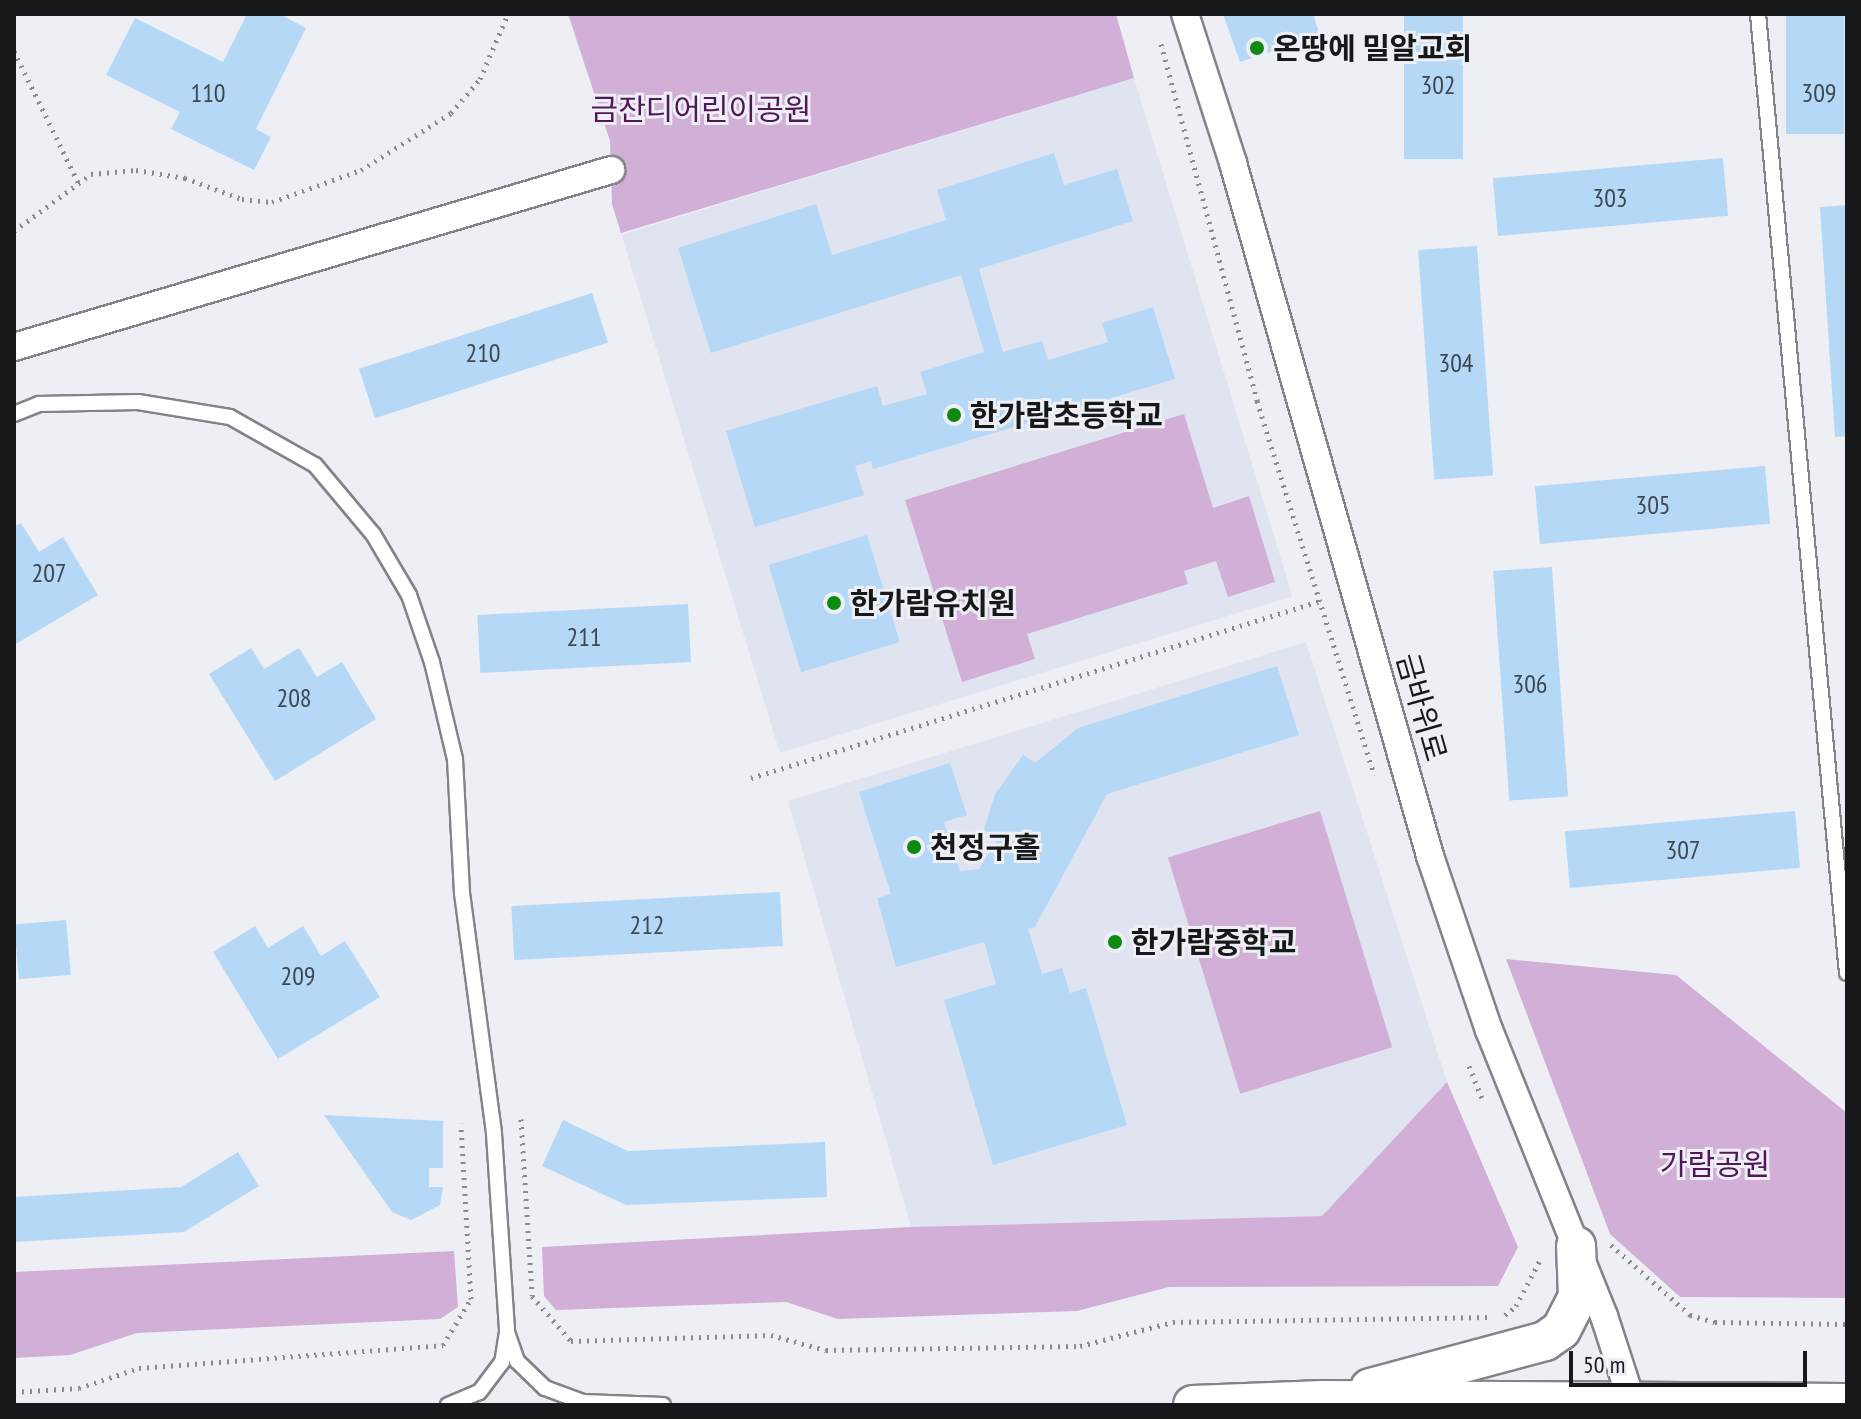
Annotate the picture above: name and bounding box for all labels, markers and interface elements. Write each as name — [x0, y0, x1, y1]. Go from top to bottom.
place label: 온땅에 밀알교회 — [1273, 30, 1472, 66]
marker: 온땅에 밀알교회 — [1248, 39, 1266, 57]
house number: 302 — [1420, 69, 1456, 101]
house number: 110 — [190, 77, 226, 109]
house number: 309 — [1801, 77, 1837, 109]
park label: 금잔디어린이공원 — [591, 91, 811, 127]
house number: 303 — [1592, 182, 1628, 214]
house number: 210 — [465, 337, 501, 369]
house number: 304 — [1438, 347, 1474, 379]
place label: 한가람초등학교 — [970, 397, 1163, 433]
marker: 한가람초등학교 — [945, 406, 963, 424]
house number: 305 — [1635, 489, 1671, 521]
house number: 207 — [31, 557, 67, 589]
place label: 한가람유치원 — [850, 585, 1016, 621]
marker: 한가람유치원 — [825, 594, 843, 612]
house number: 211 — [566, 621, 602, 653]
street label: 금바위로 — [1389, 649, 1455, 765]
house number: 306 — [1512, 668, 1548, 700]
house number: 208 — [276, 682, 312, 714]
place label: 천정구홀 — [930, 829, 1040, 865]
house number: 307 — [1665, 834, 1701, 866]
marker: 천정구홀 — [905, 838, 923, 856]
house number: 212 — [629, 909, 665, 941]
place label: 한가람중학교 — [1131, 924, 1297, 960]
marker: 한가람중학교 — [1106, 933, 1124, 951]
house number: 209 — [280, 960, 316, 992]
park label: 가람공원 — [1660, 1146, 1770, 1182]
scale bar — [1573, 1335, 1811, 1385]
text: 50 m — [1583, 1349, 1625, 1380]

